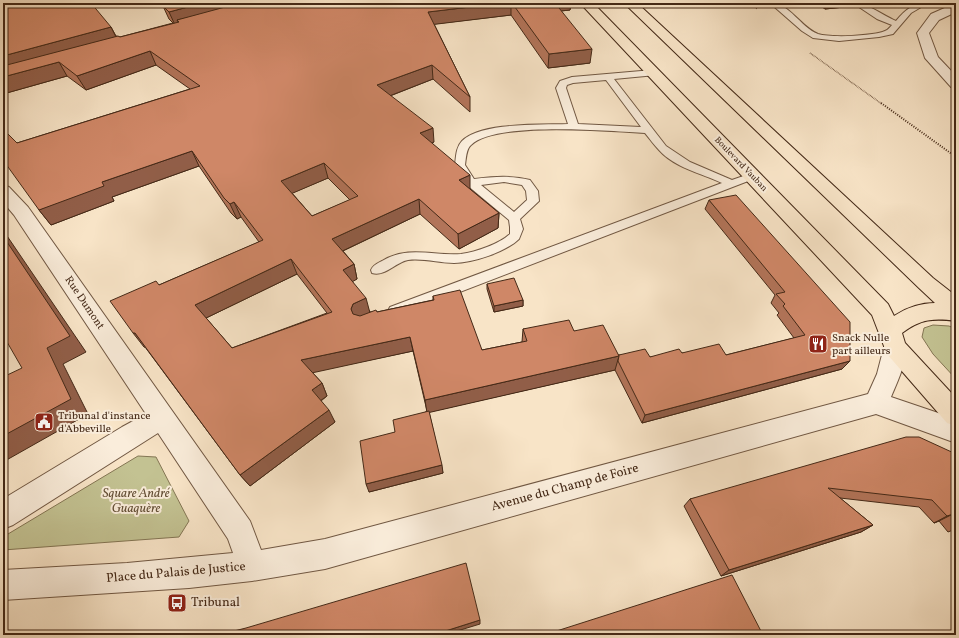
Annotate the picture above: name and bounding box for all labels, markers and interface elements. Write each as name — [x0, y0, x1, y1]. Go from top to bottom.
street label: Boulevard Vauban — [711, 134, 771, 195]
street label: Rue Dumont — [61, 273, 107, 333]
place label: Snack Nulle part ailleurs — [832, 331, 891, 359]
restaurant icon: Snack Nulle part ailleurs — [807, 333, 829, 355]
place label: Tribunal d'instance d'Abbeville — [58, 409, 151, 437]
public building icon: Tribunal d'instance d'Abbeville — [33, 411, 55, 433]
street label: Avenue du Champ de Foire — [489, 460, 641, 516]
park label: Square André Guaquère — [102, 485, 171, 518]
street label: Place du Palais de Justice — [106, 558, 246, 588]
bus stop icon: Tribunal — [166, 592, 188, 614]
place label: Tribunal — [191, 594, 240, 612]

